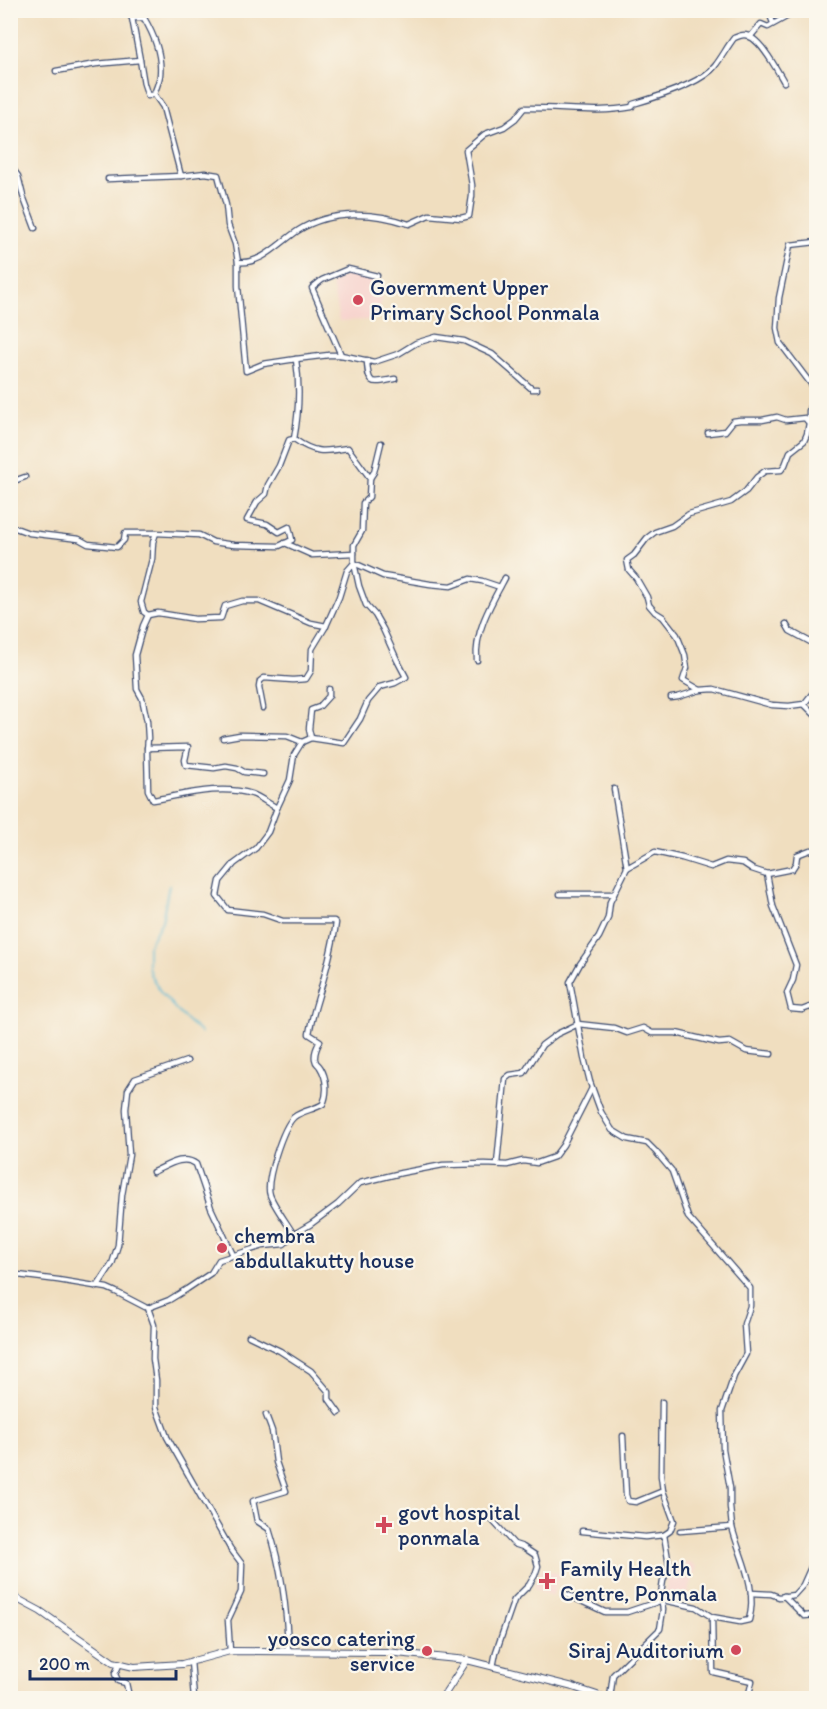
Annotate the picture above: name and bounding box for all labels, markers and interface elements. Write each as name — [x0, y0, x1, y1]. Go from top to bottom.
place label: Government Upper Primary School Ponmala — [370, 274, 600, 326]
marker: Government Upper Primary School Ponmala — [351, 293, 365, 307]
place label: chembra abdullakutty house — [234, 1222, 415, 1274]
marker: chembra abdullakutty house — [215, 1241, 229, 1255]
place label: govt hospital ponmala — [398, 1499, 520, 1551]
marker: govt hospital ponmala — [375, 1516, 393, 1534]
place label: Family Health Centre, Ponmala — [560, 1555, 717, 1607]
marker: Family Health Centre, Ponmala — [538, 1572, 556, 1590]
place label: yoosco catering service — [268, 1625, 416, 1677]
place label: Siraj Auditorium — [568, 1637, 724, 1664]
scale bar — [30, 1643, 176, 1681]
marker: Siraj Auditorium — [729, 1643, 743, 1657]
marker: yoosco catering service — [420, 1644, 434, 1658]
text: 200 m — [39, 1653, 90, 1675]

